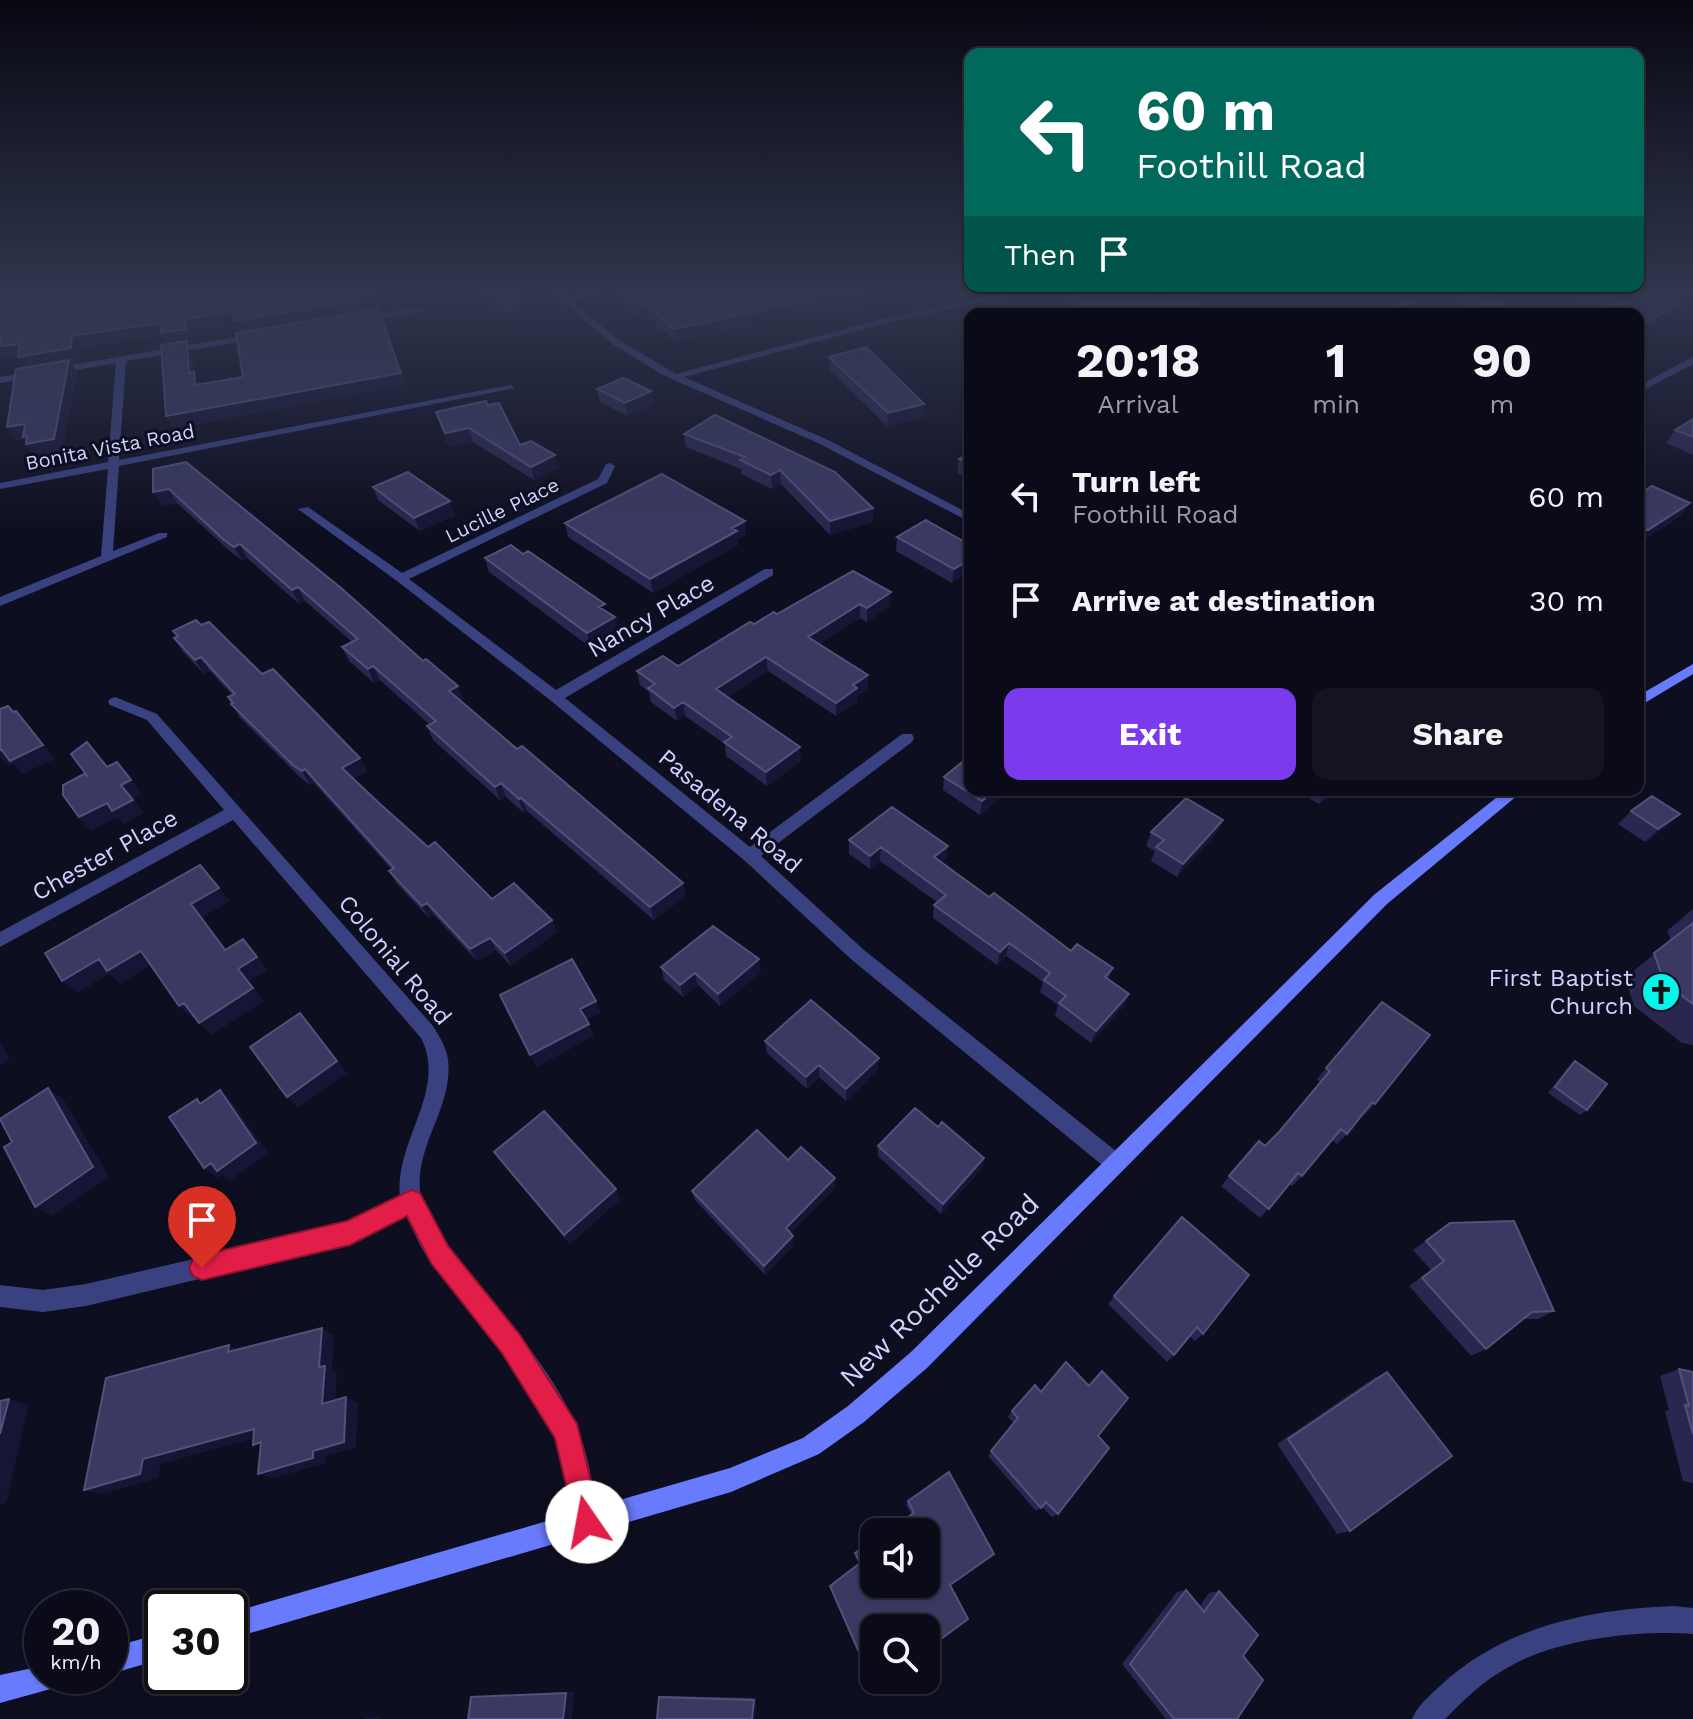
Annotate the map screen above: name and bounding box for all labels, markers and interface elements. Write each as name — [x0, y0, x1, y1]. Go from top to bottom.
text: 60 m — [1136, 78, 1275, 144]
icon: left — [1004, 80, 1108, 184]
text: Foothill Road — [1136, 145, 1367, 187]
icon: arrive — [1092, 232, 1136, 276]
text: Then — [1004, 237, 1076, 272]
text: 20:18 — [1076, 332, 1201, 389]
text: 1 — [1326, 332, 1347, 389]
text: 90 — [1472, 332, 1532, 389]
text: Arrival — [1098, 389, 1179, 419]
text: min — [1312, 389, 1360, 419]
text: m — [1490, 389, 1514, 419]
street label: Bonita Vista Road — [23, 419, 197, 475]
text: Turn left — [1072, 464, 1200, 499]
street label: Lucille Place — [441, 472, 563, 548]
icon: left — [1004, 474, 1048, 518]
text: 60 m — [1528, 479, 1604, 514]
text: Foothill Road — [1072, 499, 1239, 529]
street label: Nancy Place — [583, 568, 719, 664]
icon: arrive — [1004, 578, 1048, 622]
text: Arrive at destination — [1072, 583, 1376, 618]
text: 30 m — [1529, 583, 1604, 618]
button: Exit — [1004, 688, 1296, 780]
button: Share — [1312, 688, 1604, 780]
street label: Pasadena Road — [653, 743, 807, 879]
street label: Chester Place — [27, 803, 183, 907]
street label: Colonial Road — [333, 889, 457, 1031]
place label: First Baptist Church — [1489, 964, 1633, 1020]
church icon: First Baptist Church — [1640, 971, 1682, 1013]
pin — [168, 1186, 236, 1268]
street label: New Rochelle Road — [833, 1187, 1046, 1394]
icon: arrive — [180, 1198, 224, 1242]
position arrow — [545, 1480, 629, 1564]
map controls — [860, 1518, 940, 1694]
button: sound — [860, 1518, 940, 1598]
speed limit sign: 30 — [144, 1590, 248, 1694]
text: 20 — [51, 1608, 101, 1655]
button: search — [860, 1614, 940, 1694]
text: km/h — [50, 1650, 102, 1674]

